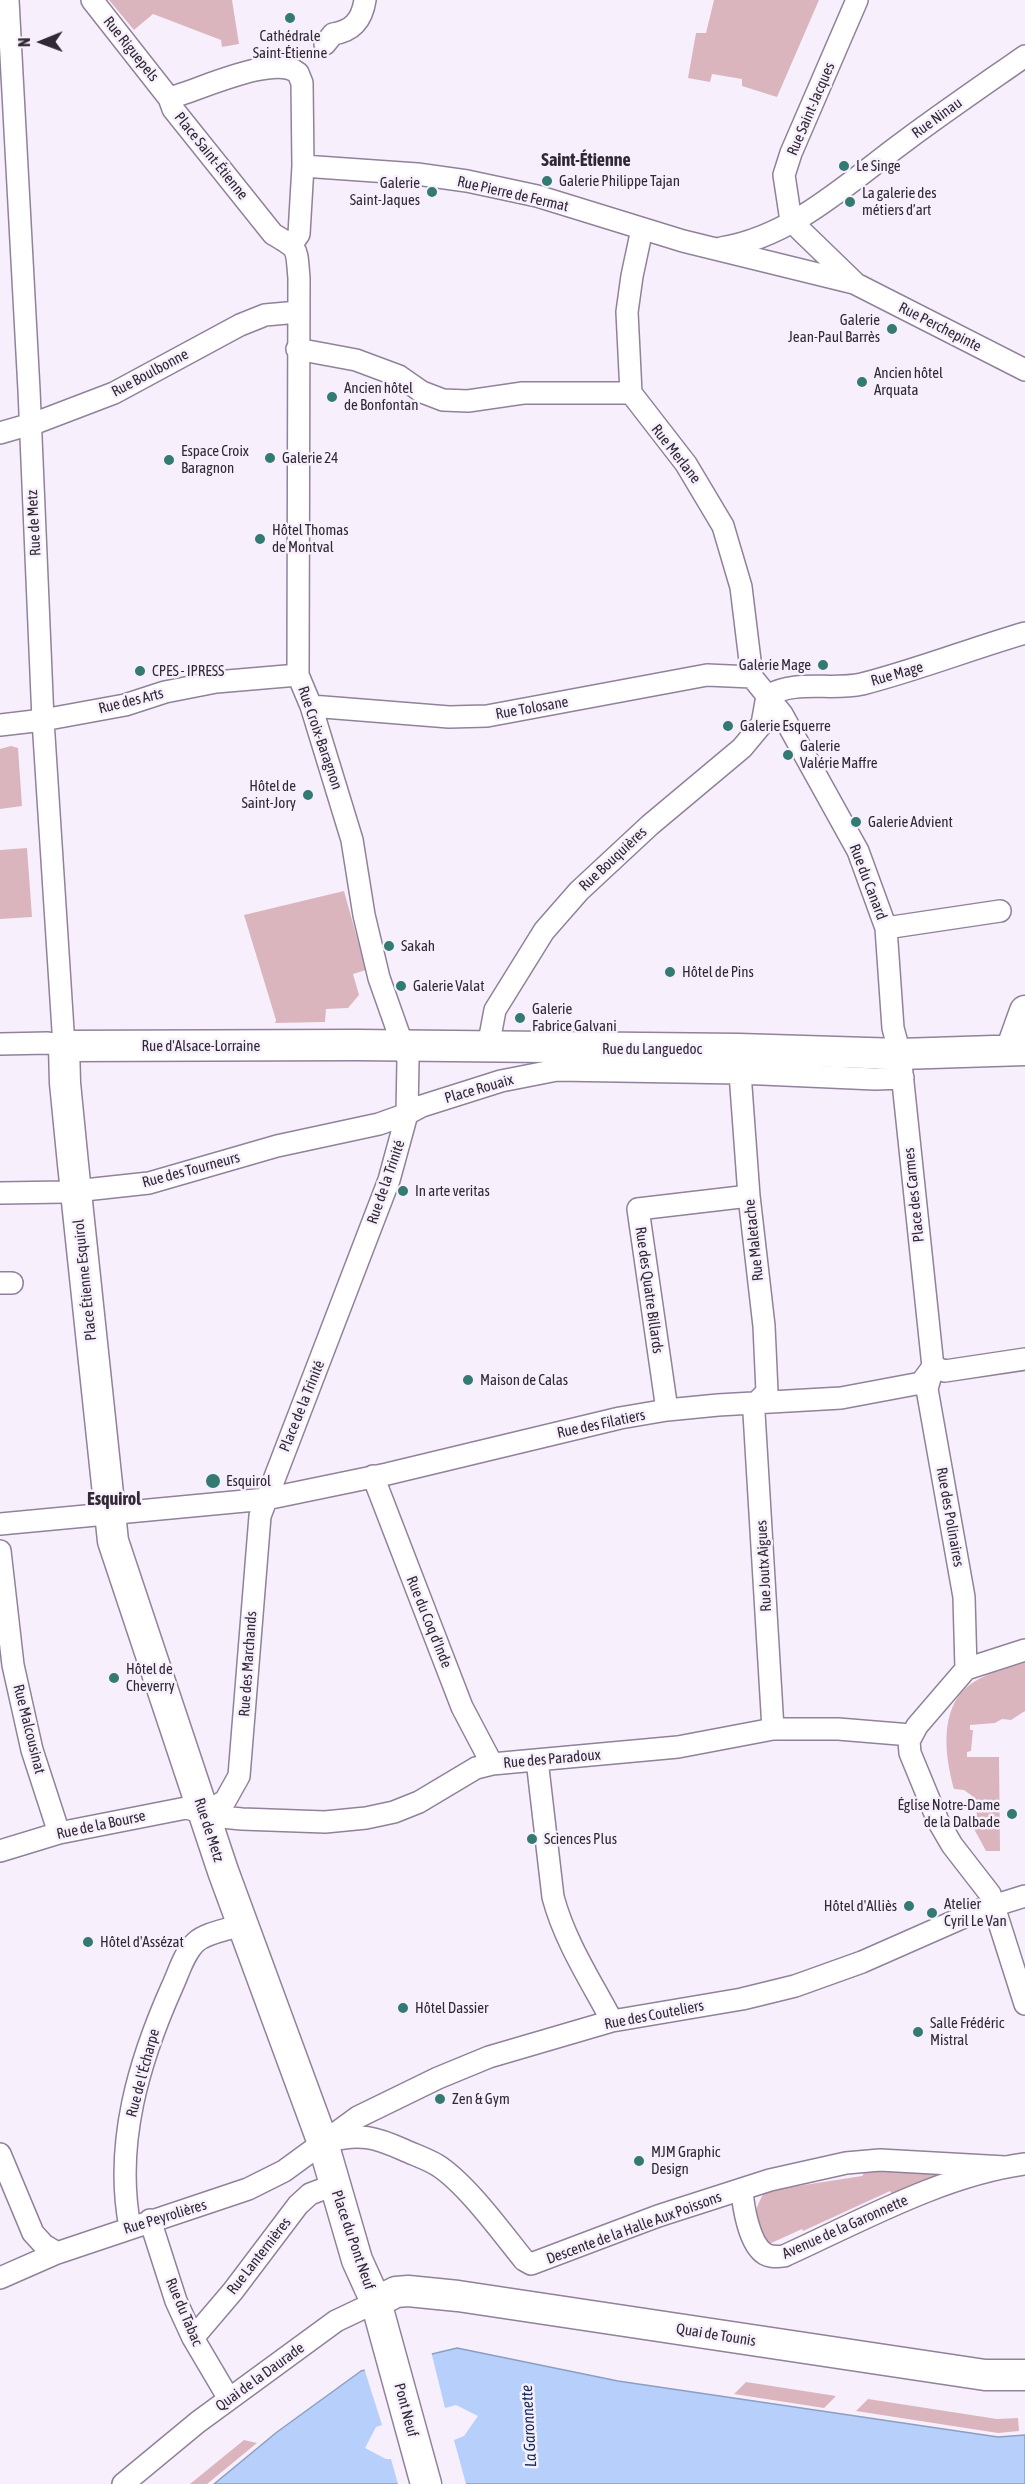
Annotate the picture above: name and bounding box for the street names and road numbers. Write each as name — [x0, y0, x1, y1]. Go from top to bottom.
street label: Rue Riguepels — [99, 13, 163, 85]
street label: Rue Saint-Jacques — [783, 60, 839, 158]
street label: Rue Ninau — [908, 94, 966, 142]
street label: Place Saint-Étienne — [170, 109, 252, 203]
street label: Rue Pierre de Fermat — [456, 172, 570, 216]
street label: Rue Perchepinte — [896, 298, 984, 356]
street label: Rue Boulbonne — [108, 345, 192, 401]
street label: Rue Merlane — [647, 421, 705, 487]
street label: Rue de Metz — [23, 489, 45, 557]
street label: Rue Mage — [869, 658, 925, 690]
street label: Rue des Arts — [97, 684, 165, 718]
street label: Rue Croix-Baragnon — [294, 684, 346, 792]
street label: Rue Tolosane — [494, 693, 570, 723]
street label: Rue Bouquières — [575, 823, 651, 895]
street label: Rue du Canard — [845, 842, 891, 922]
street label: Rue d'Alsace-Lorraine — [142, 1037, 260, 1055]
street label: Rue du Languedoc — [602, 1040, 702, 1058]
street label: Place Rouaix — [442, 1071, 516, 1107]
street label: Rue de la Trinité — [363, 1138, 409, 1226]
street label: Place des Carmes — [900, 1147, 928, 1243]
street label: Rue des Tourneurs — [140, 1148, 242, 1192]
street label: Rue Maletache — [741, 1198, 767, 1282]
street label: Place Étienne Esquirol — [70, 1218, 100, 1342]
street label: Rue des Quatre Billards — [631, 1225, 667, 1355]
street label: Place de la Trinité — [275, 1358, 329, 1454]
street label: Rue des Filatiers — [555, 1406, 647, 1442]
street label: Rue des Polinaires — [932, 1466, 968, 1568]
street label: Rue Joutx Aigues — [753, 1520, 775, 1612]
street label: Rue du Coq d'Inde — [402, 1573, 456, 1671]
street label: Rue des Marchands — [235, 1611, 261, 1717]
street label: Rue Malcousinat — [9, 1682, 49, 1776]
street label: Rue des Paradoux — [503, 1746, 601, 1772]
street label: Rue de Metz — [190, 1796, 228, 1864]
street label: Rue de la Bourse — [55, 1807, 147, 1843]
street label: Rue des Couteliers — [603, 1997, 705, 2033]
street label: Rue de l'Écharpe — [123, 2027, 163, 2119]
street label: Place du Pont Neuf — [328, 2188, 378, 2292]
street label: Descente de la Halle Aux Poissons — [544, 2188, 724, 2268]
street label: Avenue de la Garonnette — [779, 2191, 911, 2263]
street label: Rue Peyrolières — [121, 2196, 209, 2238]
street label: Rue Lanternières — [223, 2214, 295, 2298]
street label: Rue du Tabac — [162, 2275, 206, 2349]
street label: Quai de Tounis — [675, 2320, 757, 2350]
street label: Quai de la Daurade — [212, 2339, 308, 2415]
street label: Pont Neuf — [390, 2381, 422, 2439]

